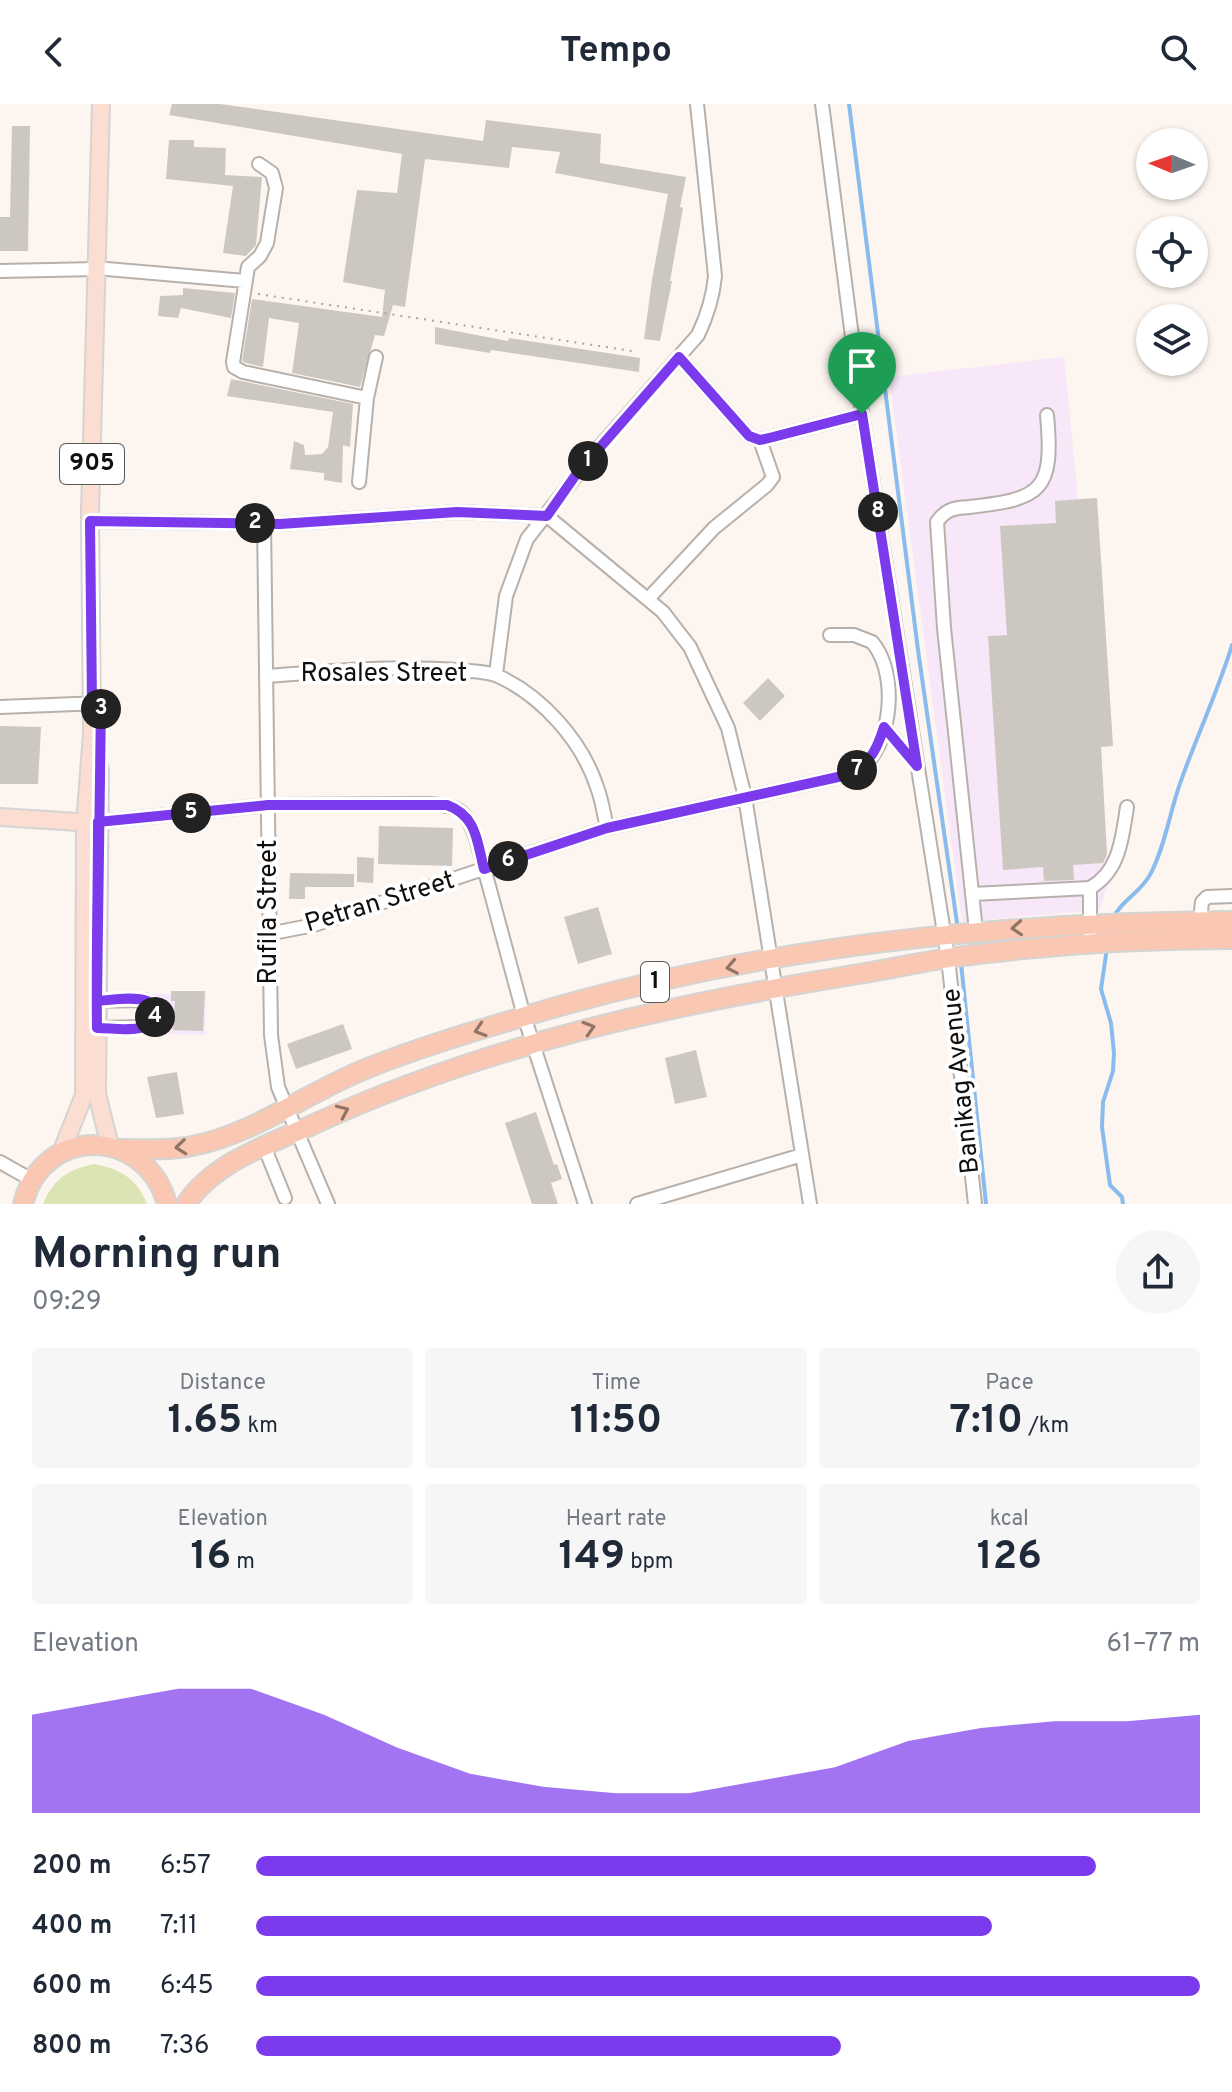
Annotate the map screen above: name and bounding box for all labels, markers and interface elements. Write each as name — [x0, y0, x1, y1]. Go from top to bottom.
text: Tempo — [560, 29, 672, 75]
icon: back — [32, 30, 76, 74]
icon: search — [1156, 30, 1200, 74]
north arrow — [1136, 128, 1208, 200]
map controls — [1136, 128, 1208, 376]
button: locate — [1136, 216, 1208, 288]
button: layers — [1136, 304, 1208, 376]
pin — [828, 332, 896, 414]
icon: arrive — [840, 344, 884, 388]
pin: 1 — [568, 441, 608, 481]
road number: 905 — [60, 444, 124, 484]
text: 1 — [584, 447, 592, 474]
pin: 8 — [858, 492, 898, 532]
text: 8 — [871, 498, 885, 525]
pin: 2 — [235, 503, 275, 543]
text: 2 — [248, 509, 262, 536]
street label: Rosales Street — [301, 658, 467, 691]
pin: 3 — [81, 689, 121, 729]
text: 3 — [94, 695, 108, 722]
pin: 7 — [837, 750, 877, 790]
text: 7 — [851, 756, 863, 783]
pin: 5 — [171, 793, 211, 833]
text: 5 — [184, 799, 198, 826]
street label: Rufila Street — [253, 840, 286, 984]
pin: 6 — [488, 841, 528, 881]
text: 6 — [501, 847, 515, 874]
street label: Petran Street — [301, 865, 459, 941]
one-way arrow — [1010, 919, 1023, 936]
one-way arrow — [725, 958, 739, 975]
road number: 1 — [641, 962, 669, 1002]
street label: Banikag Avenue — [936, 987, 988, 1175]
pin: 4 — [135, 997, 175, 1037]
text: 4 — [148, 1003, 162, 1030]
one-way arrow — [473, 1021, 487, 1037]
one-way arrow — [581, 1021, 595, 1037]
one-way arrow — [334, 1104, 349, 1120]
one-way arrow — [174, 1139, 187, 1156]
text: Morning run — [32, 1228, 282, 1284]
button: share — [1116, 1230, 1200, 1314]
text: 09:29 — [32, 1286, 102, 1319]
text: Distance — [179, 1370, 266, 1397]
text: Time — [591, 1370, 641, 1397]
text: Pace — [985, 1370, 1034, 1397]
text: 1.65 — [167, 1397, 242, 1447]
text: 11:50 — [570, 1397, 662, 1447]
text: 7:10 — [949, 1397, 1023, 1447]
text: km — [242, 1413, 278, 1440]
text: /km — [1023, 1413, 1069, 1440]
text: Elevation — [177, 1506, 268, 1533]
text: Heart rate — [566, 1506, 666, 1533]
text: kcal — [990, 1506, 1029, 1533]
text: 16 — [190, 1533, 231, 1583]
text: 149 — [559, 1533, 625, 1583]
text: 126 — [977, 1533, 1042, 1583]
text: m — [231, 1549, 255, 1576]
text: bpm — [625, 1549, 673, 1576]
text: Elevation — [32, 1628, 139, 1661]
text: 61–77 m — [1107, 1628, 1200, 1661]
text: 200 m — [32, 1850, 111, 1883]
text: 6:57 — [160, 1850, 211, 1883]
text: 400 m — [32, 1910, 112, 1943]
text: 7:11 — [160, 1910, 198, 1943]
text: 600 m — [32, 1970, 112, 2003]
text: 6:45 — [160, 1970, 214, 2003]
text: 800 m — [32, 2030, 112, 2063]
text: 7:36 — [160, 2030, 210, 2063]

